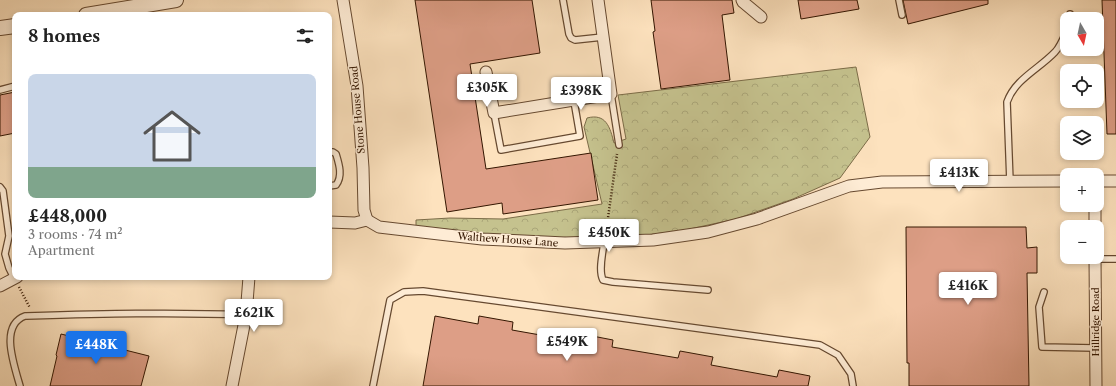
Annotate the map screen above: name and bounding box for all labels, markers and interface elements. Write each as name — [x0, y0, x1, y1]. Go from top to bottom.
north arrow — [1060, 12, 1104, 56]
map controls — [1060, 12, 1104, 264]
icon: filters — [294, 25, 316, 47]
text: 8 homes — [28, 26, 100, 46]
button: locate — [1060, 64, 1104, 108]
street label: Stone House Road — [347, 65, 368, 154]
pin: £305K — [459, 74, 515, 108]
pin: £398K — [553, 77, 609, 111]
text: £305K — [466, 79, 508, 95]
text: £398K — [560, 82, 602, 98]
icon: home — [136, 100, 208, 172]
button: layers — [1060, 116, 1104, 160]
pin: £413K — [931, 159, 987, 193]
text: £413K — [939, 164, 979, 180]
button: + — [1060, 168, 1104, 212]
text: £448,000 — [28, 206, 107, 226]
pin: £450K — [581, 219, 637, 253]
button: − — [1060, 220, 1104, 264]
text: £450K — [588, 224, 630, 240]
text: 3 rooms · 74 m² — [28, 226, 123, 242]
street label: Walthew House Lane — [456, 229, 559, 250]
text: Apartment — [28, 242, 95, 258]
pin: £416K — [940, 272, 996, 306]
text: £416K — [948, 277, 988, 293]
street label: Hillridge Road — [1089, 287, 1102, 357]
pin: £621K — [226, 299, 282, 333]
text: £621K — [234, 304, 274, 320]
pin: £549K — [539, 328, 595, 362]
pin: £448K — [68, 331, 124, 365]
text: £549K — [546, 333, 588, 349]
text: £448K — [75, 336, 117, 352]

